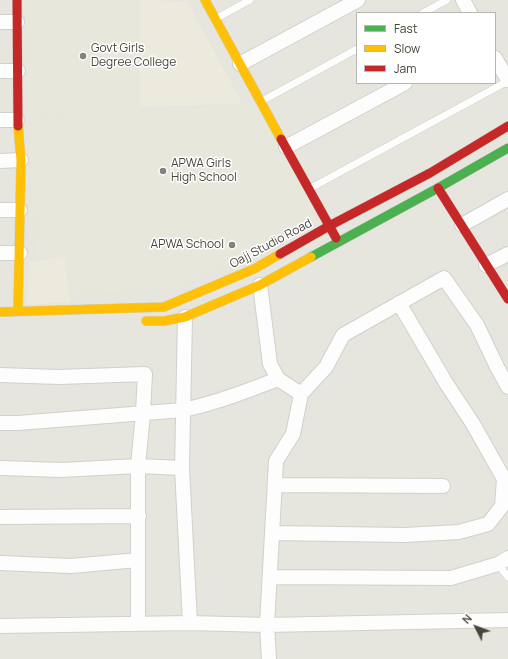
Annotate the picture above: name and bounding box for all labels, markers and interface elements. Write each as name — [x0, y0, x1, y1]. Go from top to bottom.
legend — [356, 12, 496, 84]
text: Fast — [394, 20, 418, 37]
text: Slow — [394, 40, 420, 57]
place label: Govt Girls Degree College — [91, 42, 176, 70]
marker: Govt Girls Degree College — [78, 51, 88, 61]
text: Jam — [394, 60, 416, 77]
place label: APWA Girls High School — [171, 157, 237, 185]
marker: APWA Girls High School — [158, 166, 168, 176]
street label: Oajj Studio Road — [227, 216, 315, 272]
place label: APWA School — [151, 238, 224, 252]
marker: APWA School — [227, 240, 237, 250]
north arrow — [456, 607, 496, 647]
text: N — [458, 611, 475, 627]

